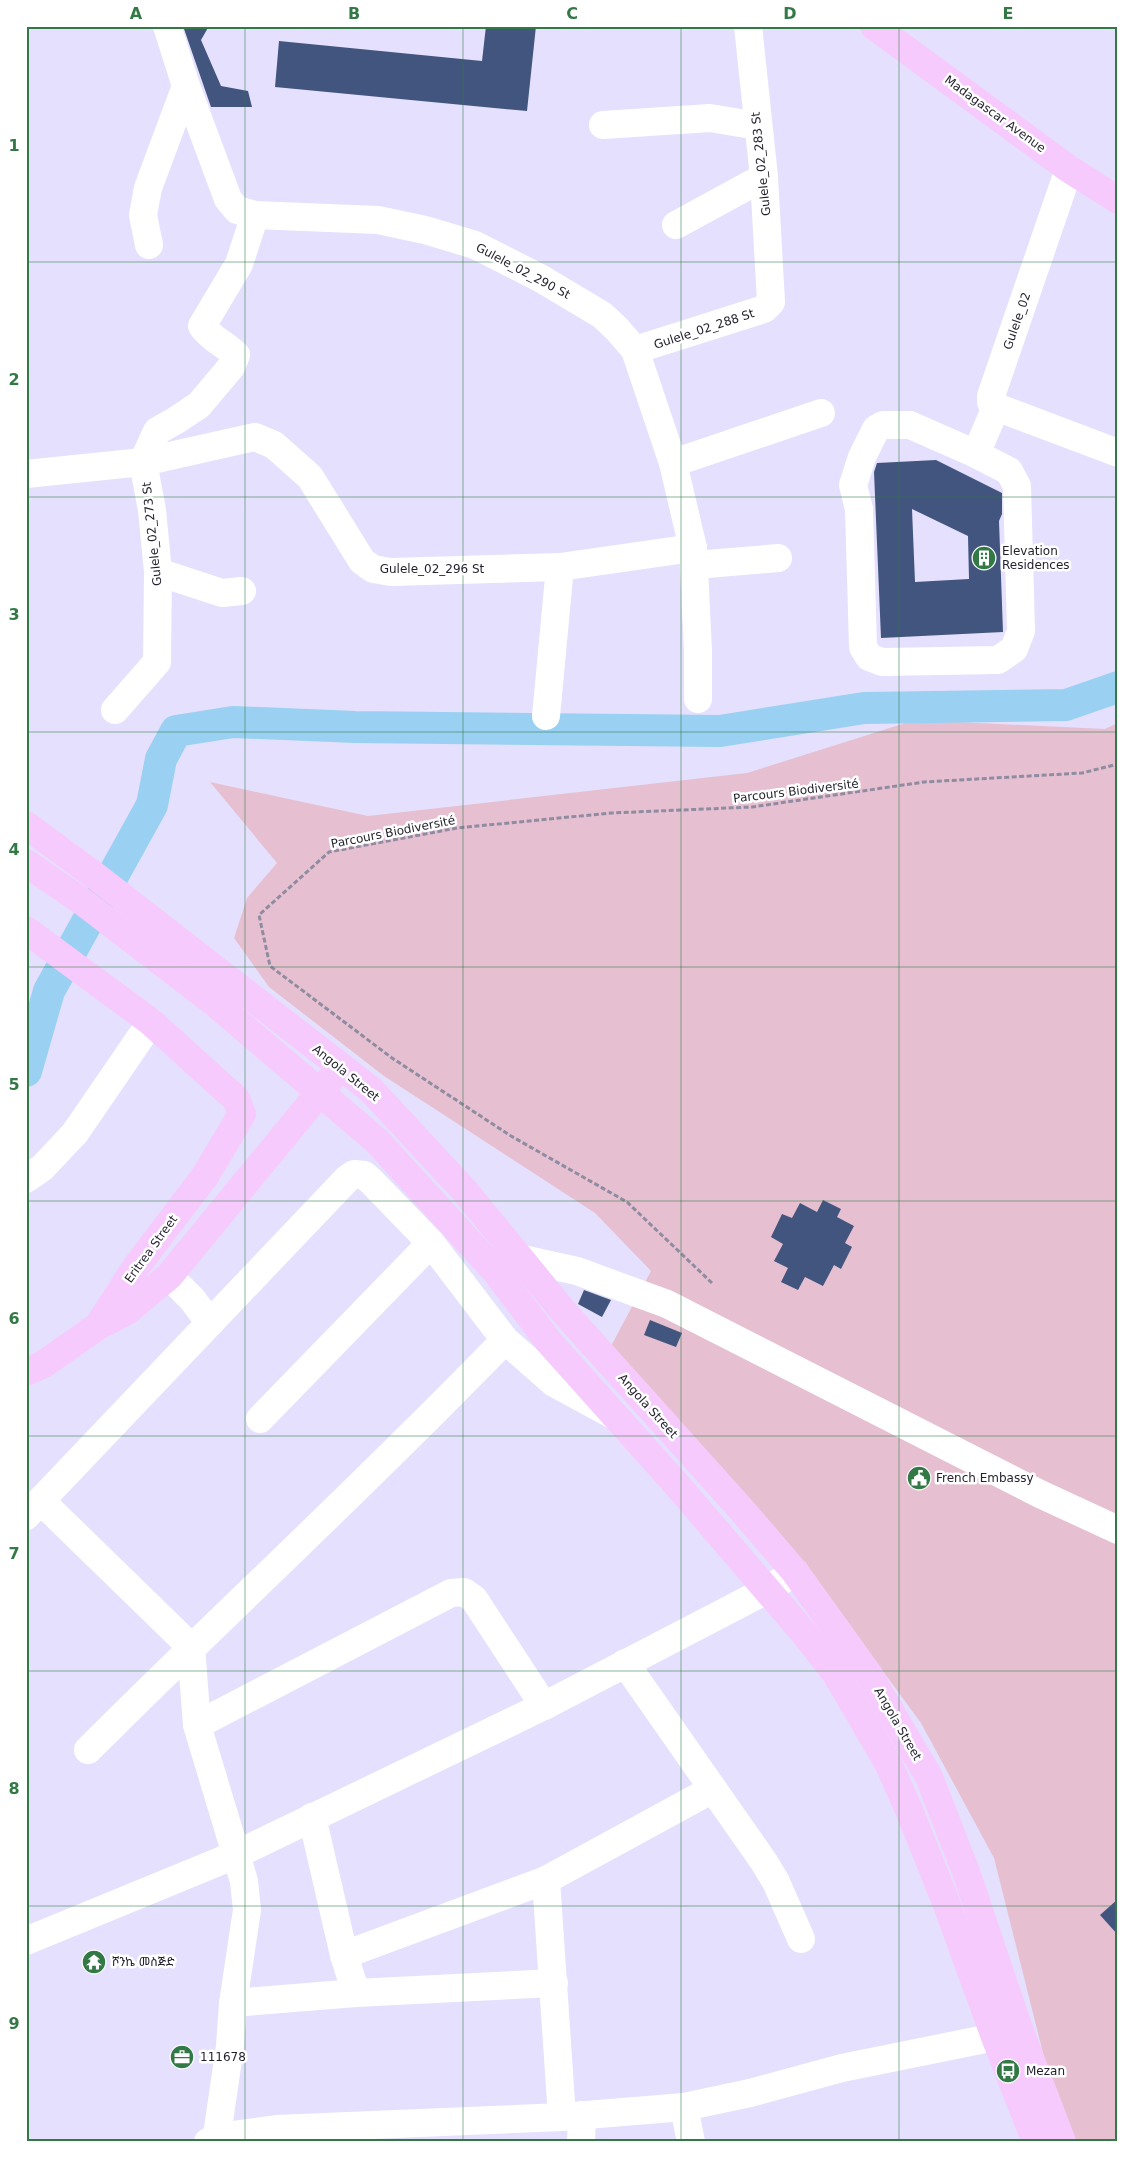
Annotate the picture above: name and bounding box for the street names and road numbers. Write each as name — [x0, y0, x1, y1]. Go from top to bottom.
street label: Madagascar Avenue — [942, 73, 1048, 155]
street label: Gulele_02_283 St — [749, 111, 773, 217]
street label: Gulele_02_290 St — [474, 240, 573, 302]
street label: Gulele_02 — [1001, 291, 1033, 351]
street label: Gulele_02_288 St — [652, 306, 756, 352]
street label: Gulele_02_273 St — [140, 481, 164, 587]
street label: Gulele_02_296 St — [380, 562, 485, 576]
street label: Parcours Biodiversité — [733, 776, 859, 806]
street label: Parcours Biodiversité — [330, 813, 456, 851]
street label: Angola Street — [310, 1042, 382, 1104]
street label: Eritrea Street — [122, 1212, 180, 1286]
street label: Angola Street — [615, 1371, 681, 1441]
street label: Angola Street — [872, 1685, 925, 1763]

